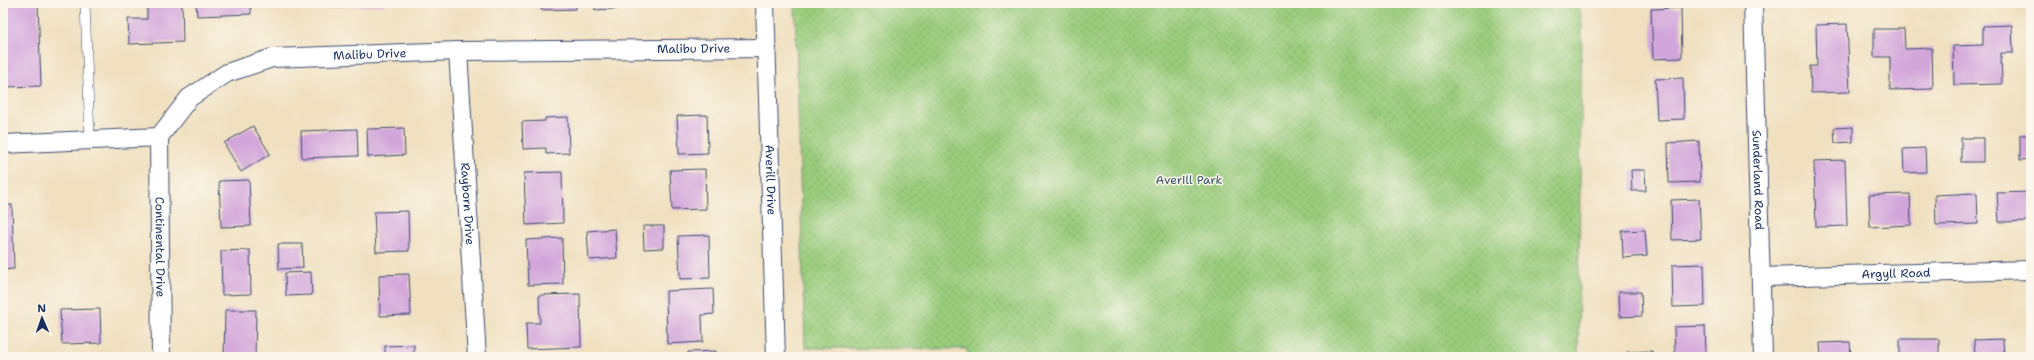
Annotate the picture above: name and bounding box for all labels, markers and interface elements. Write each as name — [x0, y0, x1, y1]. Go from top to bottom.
street label: Malibu Drive — [657, 40, 731, 57]
street label: Malibu Drive — [333, 45, 407, 64]
street label: Sunderland Road — [1749, 130, 1767, 231]
street label: Averill Drive — [761, 144, 780, 216]
street label: Rayborn Drive — [457, 162, 478, 246]
park label: Averill Park — [1156, 172, 1223, 188]
street label: Continental Drive — [152, 197, 168, 298]
street label: Argyll Road — [1861, 265, 1931, 282]
north arrow — [22, 298, 62, 338]
text: N — [37, 301, 47, 316]

